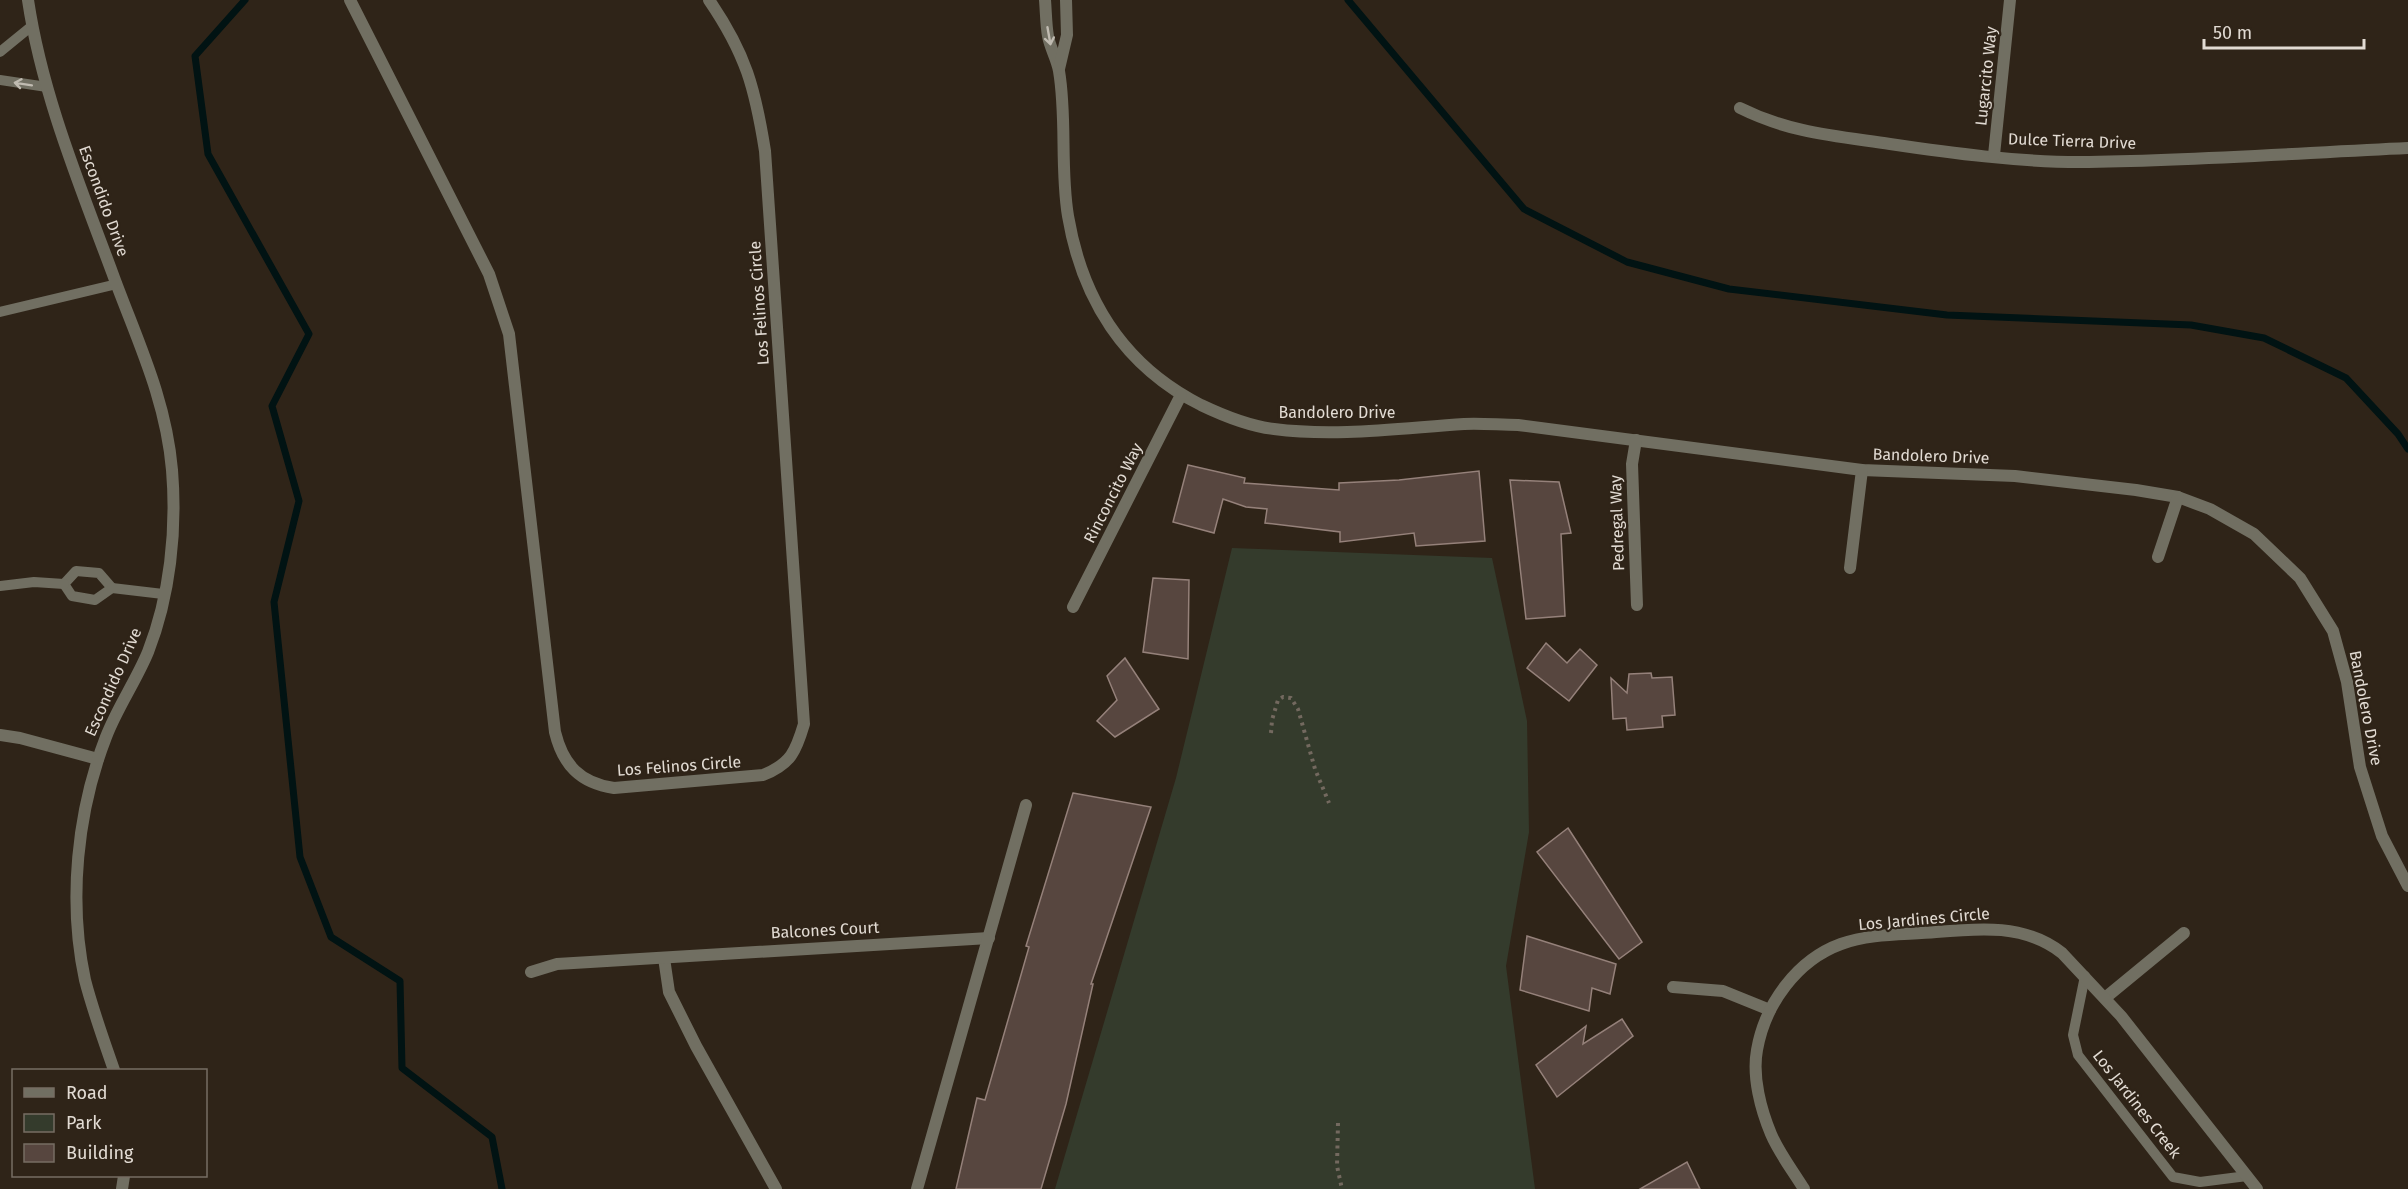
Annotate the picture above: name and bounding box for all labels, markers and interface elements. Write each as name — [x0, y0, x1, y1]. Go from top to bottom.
scale bar — [2204, 12, 2364, 50]
text: 50 m — [2213, 22, 2252, 44]
one-way arrow — [1043, 25, 1054, 45]
street label: Lugarcito Way — [1971, 25, 2001, 127]
one-way arrow — [14, 78, 34, 89]
street label: Dulce Tierra Drive — [2008, 129, 2136, 153]
street label: Escondido Drive — [75, 143, 133, 259]
street label: Los Felinos Circle — [745, 240, 773, 366]
street label: Bandolero Drive — [1279, 403, 1395, 422]
street label: Rinconcito Way — [1080, 440, 1146, 546]
street label: Bandolero Drive — [1872, 444, 1990, 468]
street label: Pedregal Way — [1606, 475, 1628, 571]
street label: Escondido Drive — [81, 625, 145, 739]
street label: Bandolero Drive — [2346, 649, 2386, 767]
street label: Los Felinos Circle — [616, 752, 742, 780]
street label: Los Jardines Circle — [1857, 904, 1991, 934]
street label: Balcones Court — [770, 918, 880, 942]
street label: Los Jardines Creek — [2089, 1046, 2186, 1162]
legend — [12, 1069, 207, 1177]
text: Road — [66, 1082, 108, 1104]
text: Park — [66, 1112, 102, 1134]
text: Building — [66, 1142, 134, 1164]

